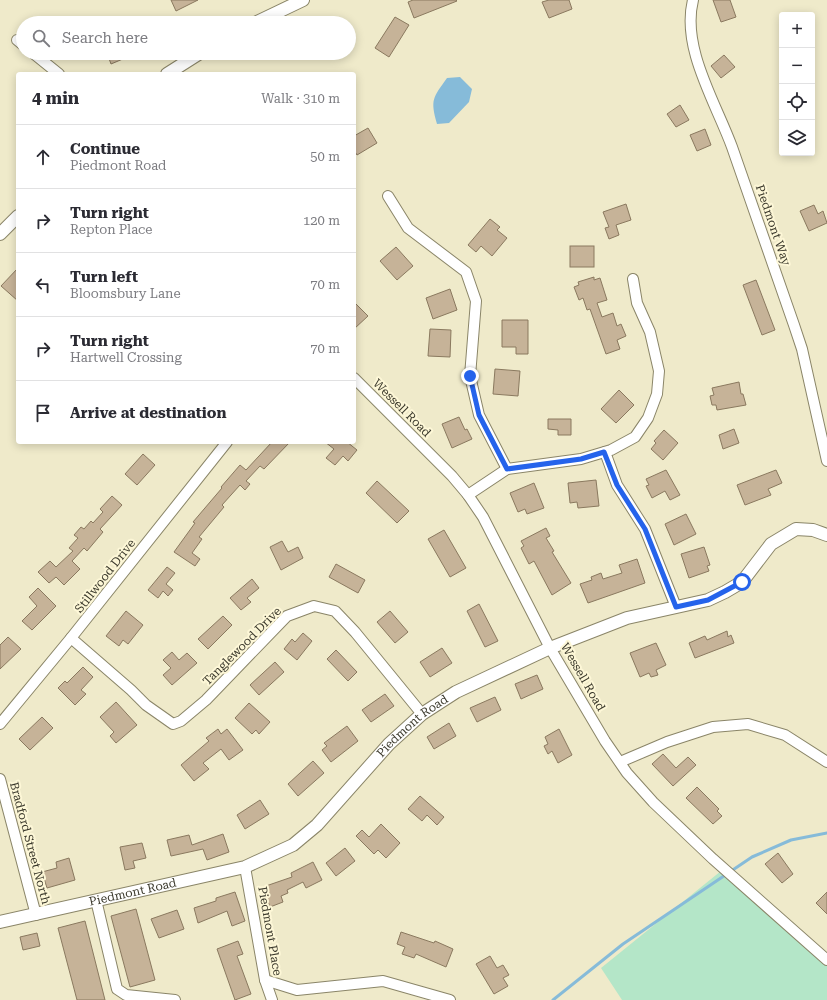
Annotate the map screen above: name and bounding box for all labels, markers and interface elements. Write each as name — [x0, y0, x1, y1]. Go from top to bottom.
map controls — [779, 12, 815, 156]
button: + — [779, 12, 815, 48]
search box — [16, 16, 356, 60]
icon: search — [30, 27, 52, 49]
text: Search here — [62, 29, 148, 47]
button: − — [779, 48, 815, 84]
button: locate — [779, 84, 815, 120]
text: 4 min — [32, 88, 79, 108]
text: Walk · 310 m — [261, 91, 340, 106]
button: layers — [779, 120, 815, 156]
text: Continue — [70, 140, 140, 158]
icon: ahead — [32, 146, 54, 168]
text: 50 m — [310, 149, 340, 164]
text: Piedmont Road — [70, 158, 166, 173]
street label: Piedmont Way — [753, 183, 794, 268]
text: Turn right — [70, 204, 149, 222]
icon: right — [32, 210, 54, 232]
text: 120 m — [303, 213, 340, 228]
text: Repton Place — [70, 222, 152, 237]
text: Turn left — [70, 268, 138, 286]
icon: left — [32, 274, 54, 296]
text: 70 m — [310, 277, 340, 292]
text: Bloomsbury Lane — [70, 286, 181, 301]
text: Turn right — [70, 332, 149, 350]
icon: right — [32, 338, 54, 360]
text: 70 m — [310, 341, 340, 356]
text: Hartwell Crossing — [70, 350, 182, 365]
route end — [461, 367, 479, 385]
street label: Wessell Road — [370, 376, 434, 440]
icon: arrive — [32, 402, 54, 424]
text: Arrive at destination — [70, 404, 226, 422]
street label: Stillwood Drive — [72, 536, 138, 616]
route start — [733, 573, 751, 591]
street label: Tanglewood Drive — [200, 604, 284, 688]
street label: Wessell Road — [558, 641, 608, 714]
street label: Piedmont Road — [374, 692, 451, 760]
street label: Bradford Street North — [7, 780, 53, 906]
street label: Piedmont Road — [88, 876, 178, 909]
street label: Piedmont Place — [255, 885, 285, 977]

